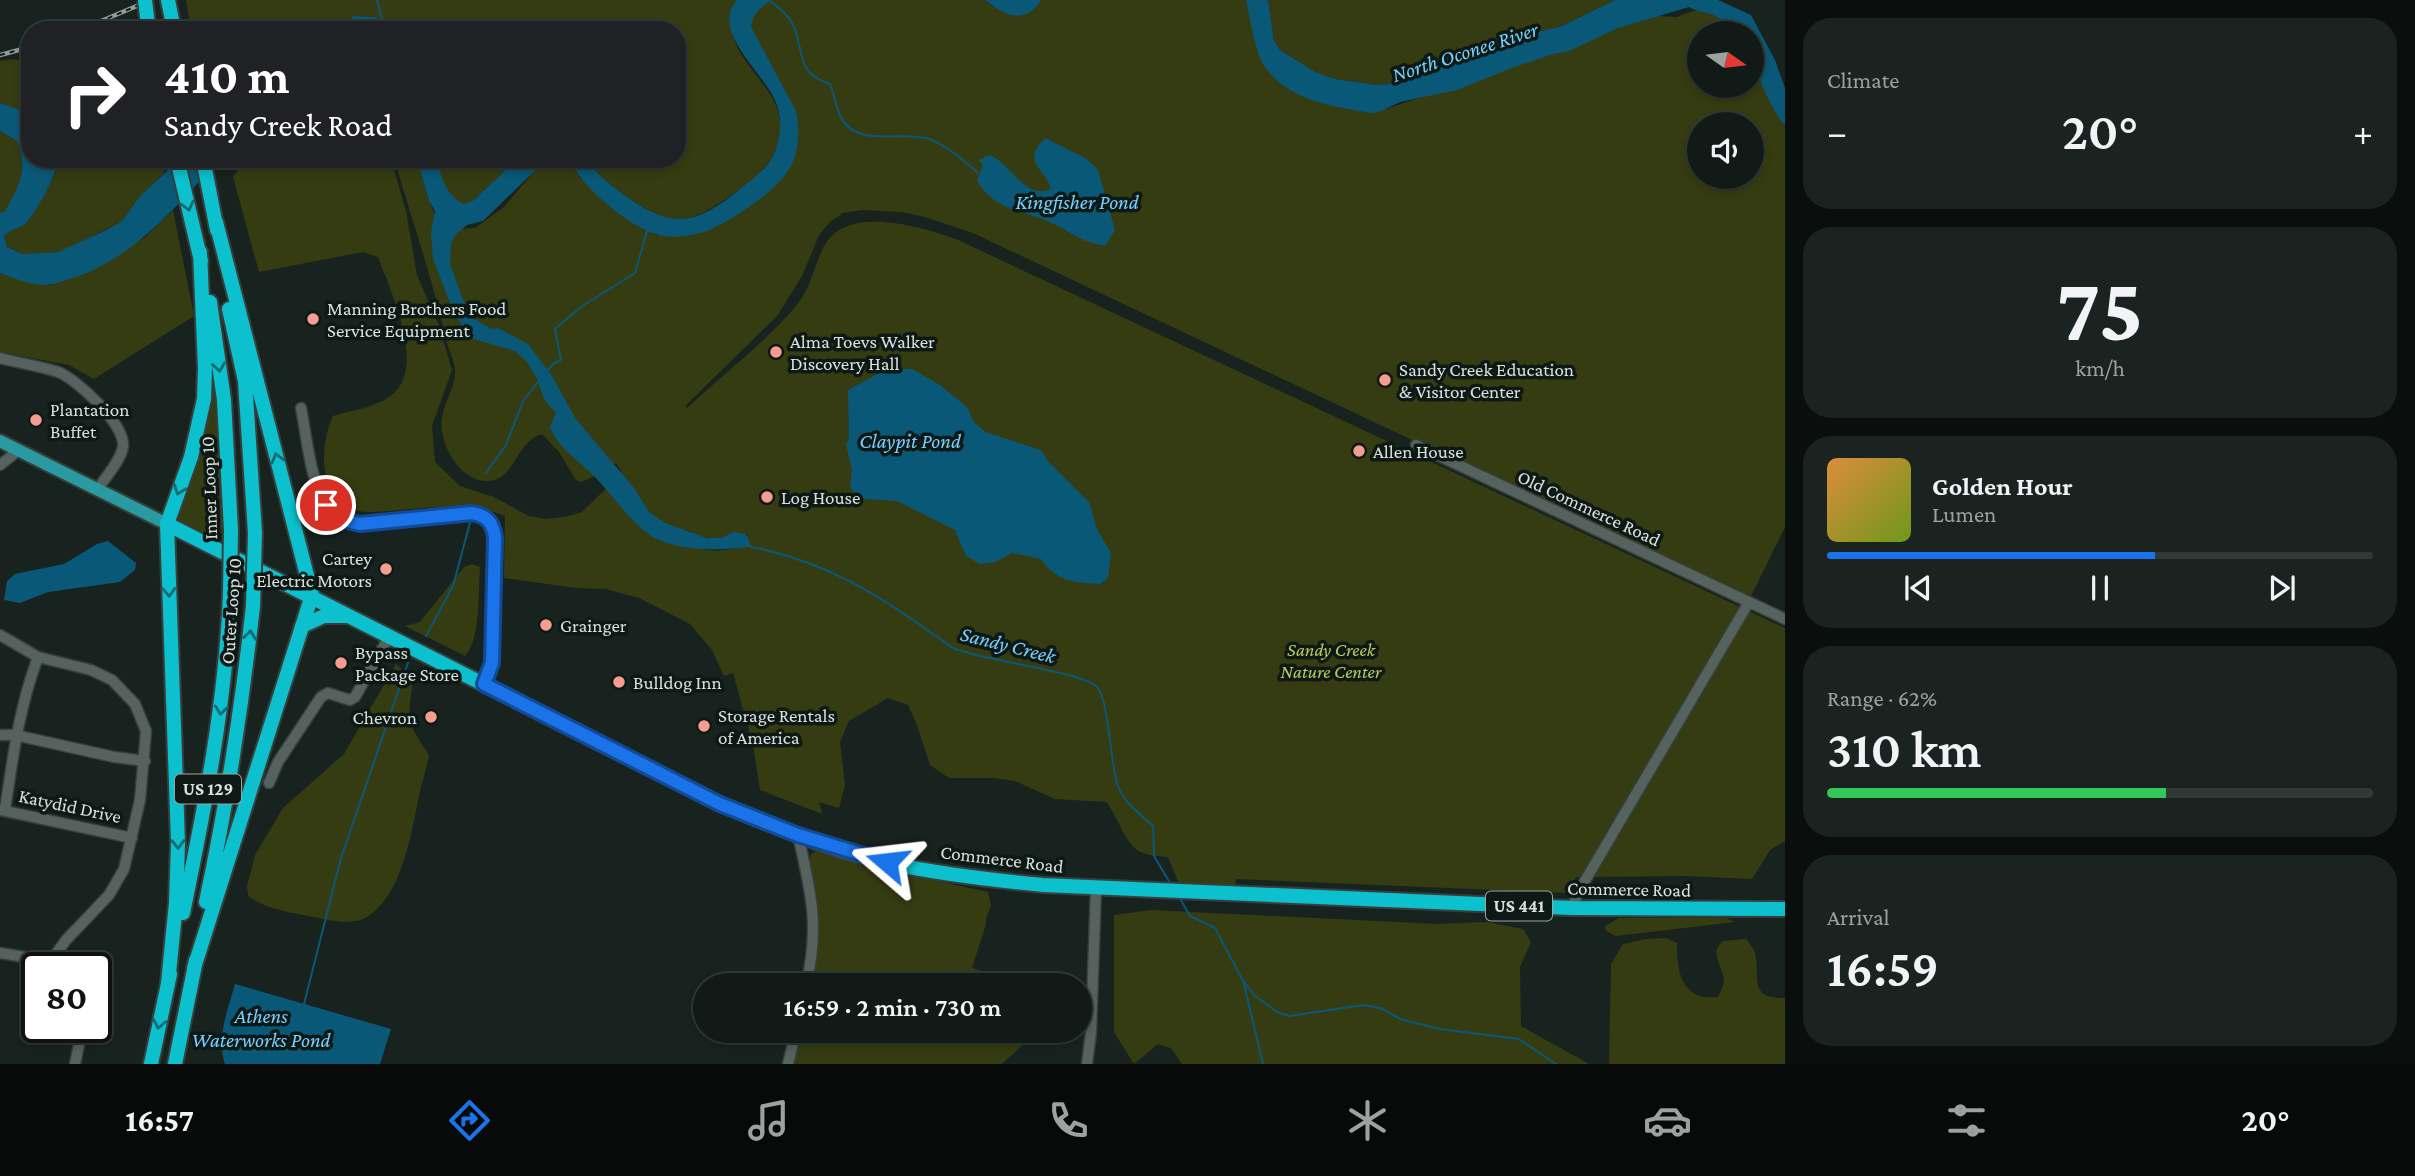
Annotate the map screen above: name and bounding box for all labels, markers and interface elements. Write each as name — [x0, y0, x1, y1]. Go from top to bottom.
water label: North Oconee River — [1389, 17, 1542, 87]
north arrow — [1687, 21, 1764, 98]
map controls — [1687, 21, 1764, 189]
icon: right — [49, 49, 140, 140]
text: 410 m — [164, 49, 289, 104]
text: Climate — [1827, 67, 1899, 93]
text: 20° — [2062, 102, 2138, 160]
text: Sandy Creek Road — [164, 107, 392, 143]
text: − — [1827, 111, 1847, 153]
text: + — [2353, 111, 2373, 153]
button: sound — [1687, 112, 1764, 189]
water label: Kingfisher Pond — [1015, 190, 1140, 214]
one-way arrow — [180, 199, 194, 211]
text: 75 — [2056, 258, 2144, 360]
place label: Manning Brothers Food Service Equipment — [327, 298, 506, 341]
marker: Manning Brothers Food Service Equipment — [305, 311, 321, 327]
place label: Alma Toevs Walker Discovery Hall — [790, 331, 935, 374]
marker: Alma Toevs Walker Discovery Hall — [768, 344, 784, 360]
text: km/h — [2075, 355, 2125, 381]
place label: Sandy Creek Education & Visitor Center — [1399, 359, 1574, 402]
one-way arrow — [212, 361, 227, 373]
marker: Sandy Creek Education & Visitor Center — [1377, 372, 1393, 388]
place label: Plantation Buffet — [50, 399, 129, 442]
marker: Plantation Buffet — [28, 412, 44, 428]
water label: Claypit Pond — [859, 429, 962, 453]
street label: Inner Loop 10 — [197, 436, 221, 540]
place label: Allen House — [1373, 441, 1464, 462]
marker: Allen House — [1351, 443, 1367, 459]
one-way arrow — [271, 452, 286, 464]
street label: Old Commerce Road — [1514, 466, 1664, 550]
text: Golden Hour — [1932, 472, 2073, 501]
pin — [296, 475, 356, 535]
one-way arrow — [173, 484, 187, 496]
icon: arrive — [307, 486, 345, 524]
place label: Log House — [781, 487, 860, 508]
marker: Log House — [759, 489, 775, 505]
text: Lumen — [1932, 501, 1996, 527]
place label: Cartey Electric Motors — [256, 548, 372, 591]
street label: Outer Loop 10 — [217, 557, 245, 665]
marker: Cartey Electric Motors — [378, 561, 394, 577]
icon: previous — [1899, 569, 1937, 607]
icon: pause — [2081, 569, 2119, 607]
icon: next — [2263, 569, 2301, 607]
one-way arrow — [162, 587, 177, 598]
place label: Grainger — [560, 615, 627, 636]
marker: Grainger — [538, 617, 554, 633]
water label: Sandy Creek — [958, 622, 1059, 669]
one-way arrow — [242, 629, 257, 640]
park label: Sandy Creek Nature Center — [1281, 639, 1383, 682]
place label: Bypass Package Store — [355, 642, 459, 685]
marker: Bypass Package Store — [333, 655, 349, 671]
place label: Bulldog Inn — [633, 672, 722, 693]
marker: Bulldog Inn — [611, 674, 627, 690]
text: Range · 62% — [1827, 685, 1937, 711]
one-way arrow — [214, 704, 229, 715]
place label: Storage Rentals of America — [718, 705, 835, 748]
place label: Chevron — [353, 707, 417, 728]
marker: Chevron — [423, 709, 439, 725]
marker: Storage Rentals of America — [696, 718, 712, 734]
text: 310 km — [1827, 720, 1982, 778]
road number: US 129 — [175, 774, 241, 804]
street label: Katydid Drive — [17, 785, 123, 827]
position arrow — [850, 825, 924, 899]
one-way arrow — [170, 838, 185, 849]
street label: Commerce Road — [939, 841, 1065, 877]
street label: Commerce Road — [1567, 877, 1691, 901]
road number: US 441 — [1486, 891, 1552, 920]
text: Arrival — [1827, 904, 1890, 930]
text: 16:59 — [1827, 939, 1939, 997]
speed limit sign: 80 — [21, 952, 112, 1043]
text: 16:59 · 2 min · 730 m — [784, 993, 1001, 1022]
water label: Athens Waterworks Pond — [192, 1004, 332, 1052]
one-way arrow — [153, 1018, 168, 1030]
icon: directions — [445, 1096, 494, 1145]
icon: music — [744, 1096, 793, 1145]
icon: phone — [1044, 1096, 1093, 1145]
icon: climate — [1343, 1096, 1392, 1145]
icon: car — [1643, 1096, 1692, 1145]
icon: filters — [1942, 1096, 1991, 1145]
text: 16:57 — [125, 1102, 194, 1138]
text: 20° — [2242, 1102, 2290, 1138]

